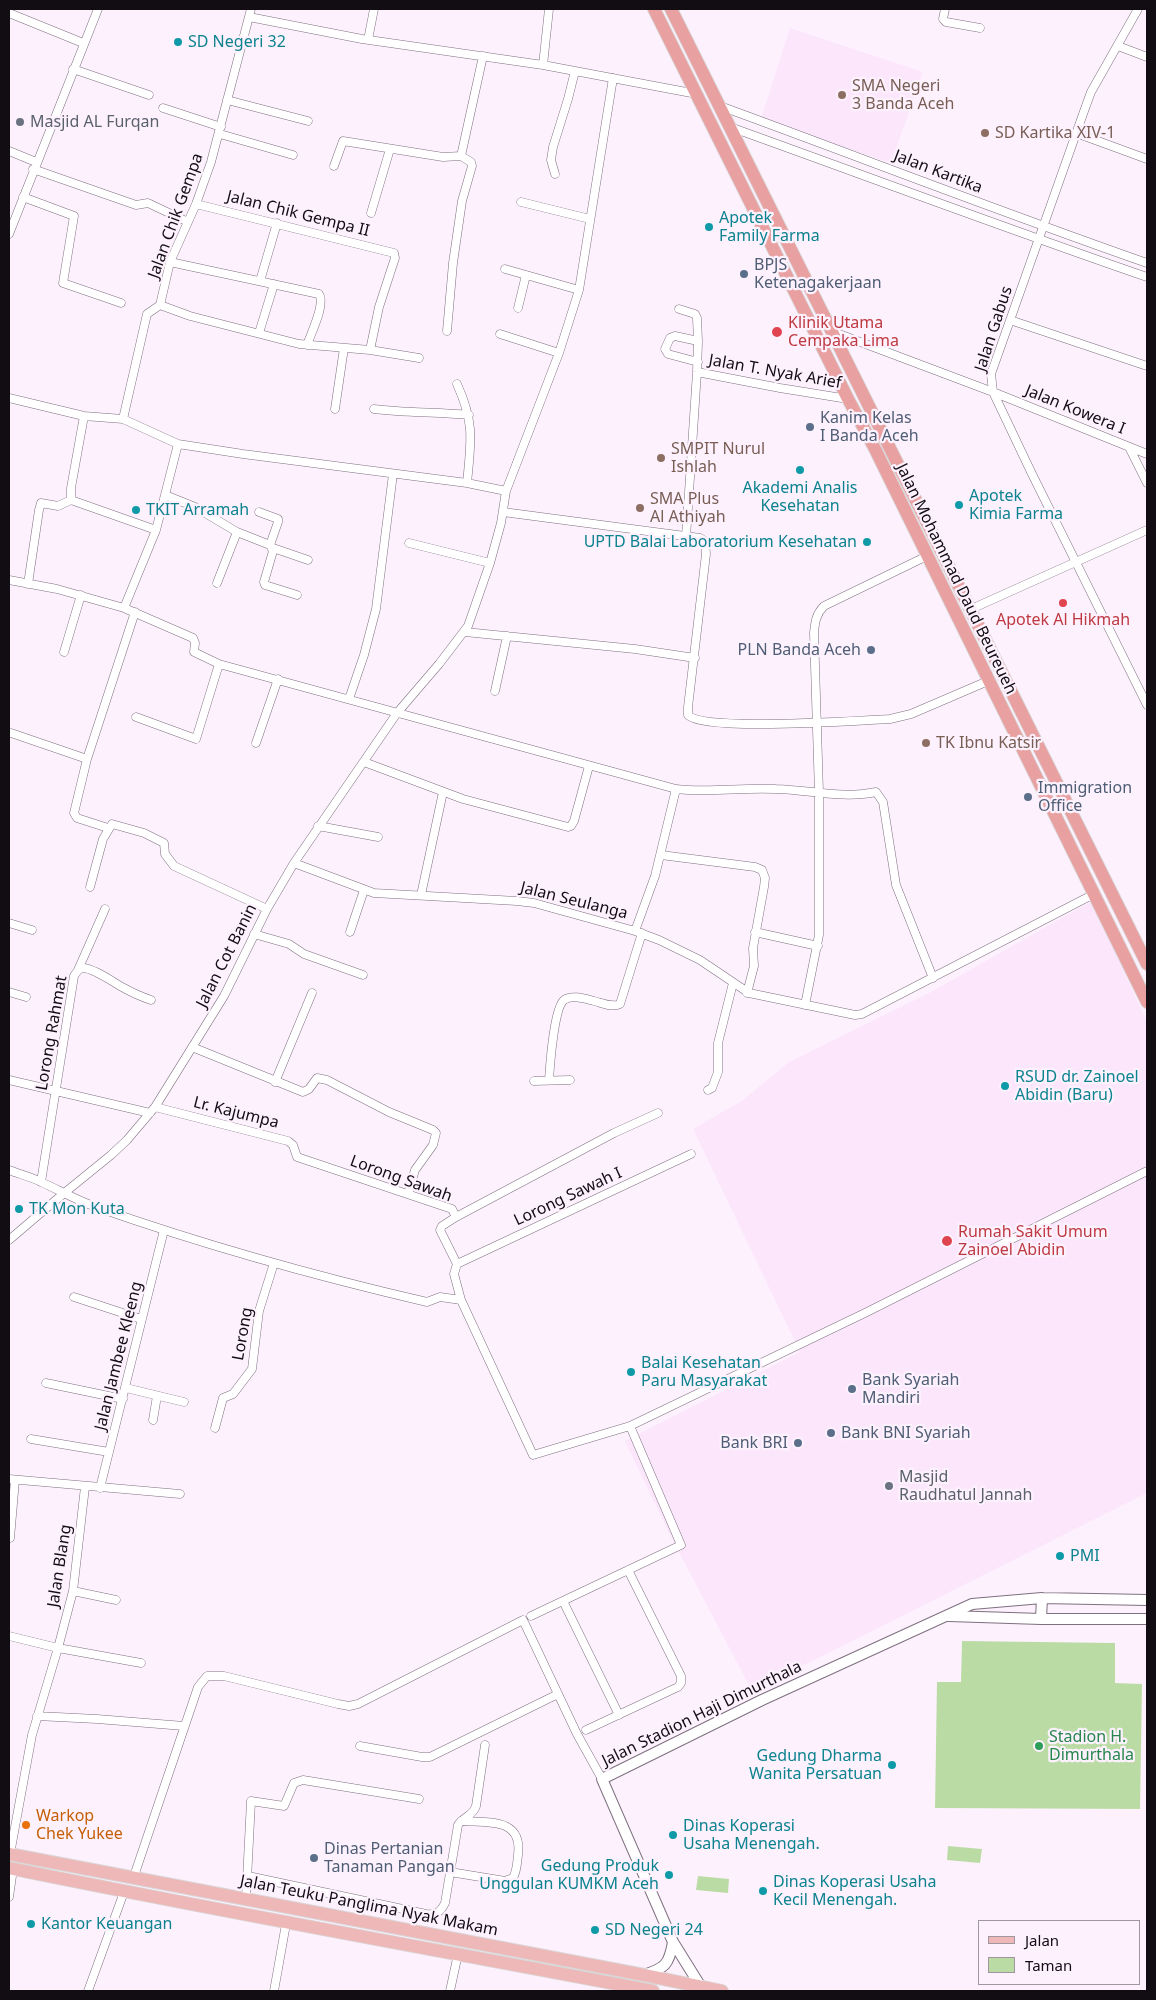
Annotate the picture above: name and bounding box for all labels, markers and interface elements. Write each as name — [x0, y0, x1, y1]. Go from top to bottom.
place label: SD Negeri 32 — [188, 32, 286, 52]
marker: SD Negeri 32 — [172, 36, 184, 48]
place label: SMA Negeri 3 Banda Aceh — [852, 76, 954, 114]
marker: SMA Negeri 3 Banda Aceh — [836, 89, 848, 101]
place label: Masjid AL Furqan — [30, 112, 159, 132]
marker: Masjid AL Furqan — [14, 116, 26, 128]
place label: SD Kartika XIV-1 — [995, 123, 1115, 143]
marker: SD Kartika XIV-1 — [979, 127, 991, 139]
street label: Jalan Kartika — [891, 146, 985, 198]
street label: Jalan Chik Gempa — [144, 151, 208, 281]
street label: Jalan Chik Gempa II — [224, 187, 372, 241]
place label: Apotek Family Farma — [719, 208, 820, 246]
marker: Apotek Family Farma — [703, 221, 715, 233]
place label: BPJS Ketenagakerjaan — [754, 255, 882, 293]
marker: BPJS Ketenagakerjaan — [738, 268, 750, 280]
street label: Jalan Gabus — [971, 284, 1017, 374]
place label: Klinik Utama Cempaka Lima — [788, 313, 899, 351]
marker: Klinik Utama Cempaka Lima — [770, 325, 784, 339]
street label: Jalan T. Nyak Arief — [707, 351, 843, 393]
street label: Jalan Kowera I — [1022, 381, 1128, 439]
place label: Kanim Kelas I Banda Aceh — [820, 408, 919, 446]
marker: Kanim Kelas I Banda Aceh — [804, 421, 816, 433]
place label: SMPIT Nurul Ishlah — [671, 439, 765, 477]
marker: SMPIT Nurul Ishlah — [655, 452, 667, 464]
street label: Jalan Mohammad Daud Beureueh — [892, 460, 1020, 698]
marker: Akademi Analis Kesehatan — [794, 464, 806, 476]
place label: Akademi Analis Kesehatan — [743, 478, 857, 516]
place label: Apotek Kimia Farma — [969, 486, 1063, 524]
place label: SMA Plus Al Athiyah — [650, 489, 726, 527]
marker: Apotek Kimia Farma — [953, 499, 965, 511]
place label: TKIT Arramah — [146, 500, 249, 520]
marker: SMA Plus Al Athiyah — [634, 502, 646, 514]
marker: TKIT Arramah — [130, 504, 142, 516]
place label: UPTD Balai Laboratorium Kesehatan — [584, 532, 857, 552]
marker: UPTD Balai Laboratorium Kesehatan — [861, 536, 873, 548]
marker: Apotek Al Hikmah — [1057, 597, 1069, 609]
place label: Apotek Al Hikmah — [996, 610, 1130, 630]
place label: PLN Banda Aceh — [738, 640, 861, 660]
marker: PLN Banda Aceh — [865, 644, 877, 656]
place label: TK Ibnu Katsir — [936, 733, 1041, 753]
marker: TK Ibnu Katsir — [920, 737, 932, 749]
place label: Immigration Office — [1038, 778, 1132, 816]
marker: Immigration Office — [1022, 791, 1034, 803]
street label: Jalan Seulanga — [518, 878, 630, 924]
street label: Jalan Cot Banin — [193, 901, 261, 1011]
street label: Lorong Rahmat — [32, 974, 72, 1092]
place label: RSUD dr. Zainoel Abidin (Baru) — [1015, 1067, 1139, 1105]
marker: RSUD dr. Zainoel Abidin (Baru) — [999, 1080, 1011, 1092]
street label: Lr. Kajumpa — [191, 1093, 281, 1133]
street label: Lorong Sawah — [347, 1152, 455, 1206]
street label: Lorong Sawah I — [511, 1164, 625, 1230]
place label: TK Mon Kuta — [29, 1199, 125, 1219]
marker: TK Mon Kuta — [13, 1203, 25, 1215]
place label: Rumah Sakit Umum Zainoel Abidin — [958, 1222, 1108, 1260]
marker: Rumah Sakit Umum Zainoel Abidin — [940, 1234, 954, 1248]
street label: Jalan Jambee Kleeng — [91, 1280, 147, 1432]
street label: Lorong — [229, 1306, 257, 1362]
place label: Balai Kesehatan Paru Masyarakat — [641, 1353, 767, 1391]
marker: Balai Kesehatan Paru Masyarakat — [625, 1366, 637, 1378]
place label: Bank Syariah Mandiri — [862, 1370, 959, 1408]
marker: Bank Syariah Mandiri — [846, 1383, 858, 1395]
place label: Bank BNI Syariah — [841, 1423, 971, 1443]
marker: Bank BNI Syariah — [825, 1427, 837, 1439]
place label: Bank BRI — [720, 1433, 788, 1453]
marker: Bank BRI — [792, 1437, 804, 1449]
place label: Masjid Raudhatul Jannah — [899, 1467, 1032, 1505]
marker: Masjid Raudhatul Jannah — [883, 1480, 895, 1492]
street label: Jalan Blang — [44, 1523, 76, 1609]
place label: PMI — [1070, 1546, 1100, 1566]
marker: PMI — [1054, 1550, 1066, 1562]
street label: Jalan Stadion Haji Dimurthala — [599, 1657, 805, 1771]
place label: Stadion H. Dimurthala — [1049, 1727, 1134, 1765]
marker: Stadion H. Dimurthala — [1033, 1740, 1045, 1752]
place label: Gedung Dharma Wanita Persatuan — [749, 1746, 882, 1784]
marker: Gedung Dharma Wanita Persatuan — [886, 1759, 898, 1771]
place label: Warkop Chek Yukee — [36, 1806, 123, 1844]
place label: Dinas Koperasi Usaha Menengah. — [683, 1816, 820, 1854]
marker: Warkop Chek Yukee — [20, 1819, 32, 1831]
marker: Dinas Koperasi Usaha Menengah. — [667, 1829, 679, 1841]
place label: Dinas Pertanian Tanaman Pangan — [324, 1839, 455, 1877]
marker: Dinas Pertanian Tanaman Pangan — [308, 1852, 320, 1864]
place label: Gedung Produk Unggulan KUMKM Aceh — [479, 1856, 659, 1894]
marker: Gedung Produk Unggulan KUMKM Aceh — [663, 1869, 675, 1881]
street label: Jalan Teuku Panglima Nyak Makam — [238, 1872, 500, 1940]
place label: Dinas Koperasi Usaha Kecil Menengah. — [773, 1872, 936, 1910]
marker: Dinas Koperasi Usaha Kecil Menengah. — [757, 1885, 769, 1897]
place label: Kantor Keuangan — [41, 1914, 172, 1934]
marker: Kantor Keuangan — [25, 1918, 37, 1930]
place label: SD Negeri 24 — [605, 1920, 703, 1940]
legend — [978, 1920, 1141, 1985]
marker: SD Negeri 24 — [589, 1924, 601, 1936]
text: Jalan — [1025, 1930, 1059, 1950]
text: Taman — [1025, 1955, 1072, 1975]

